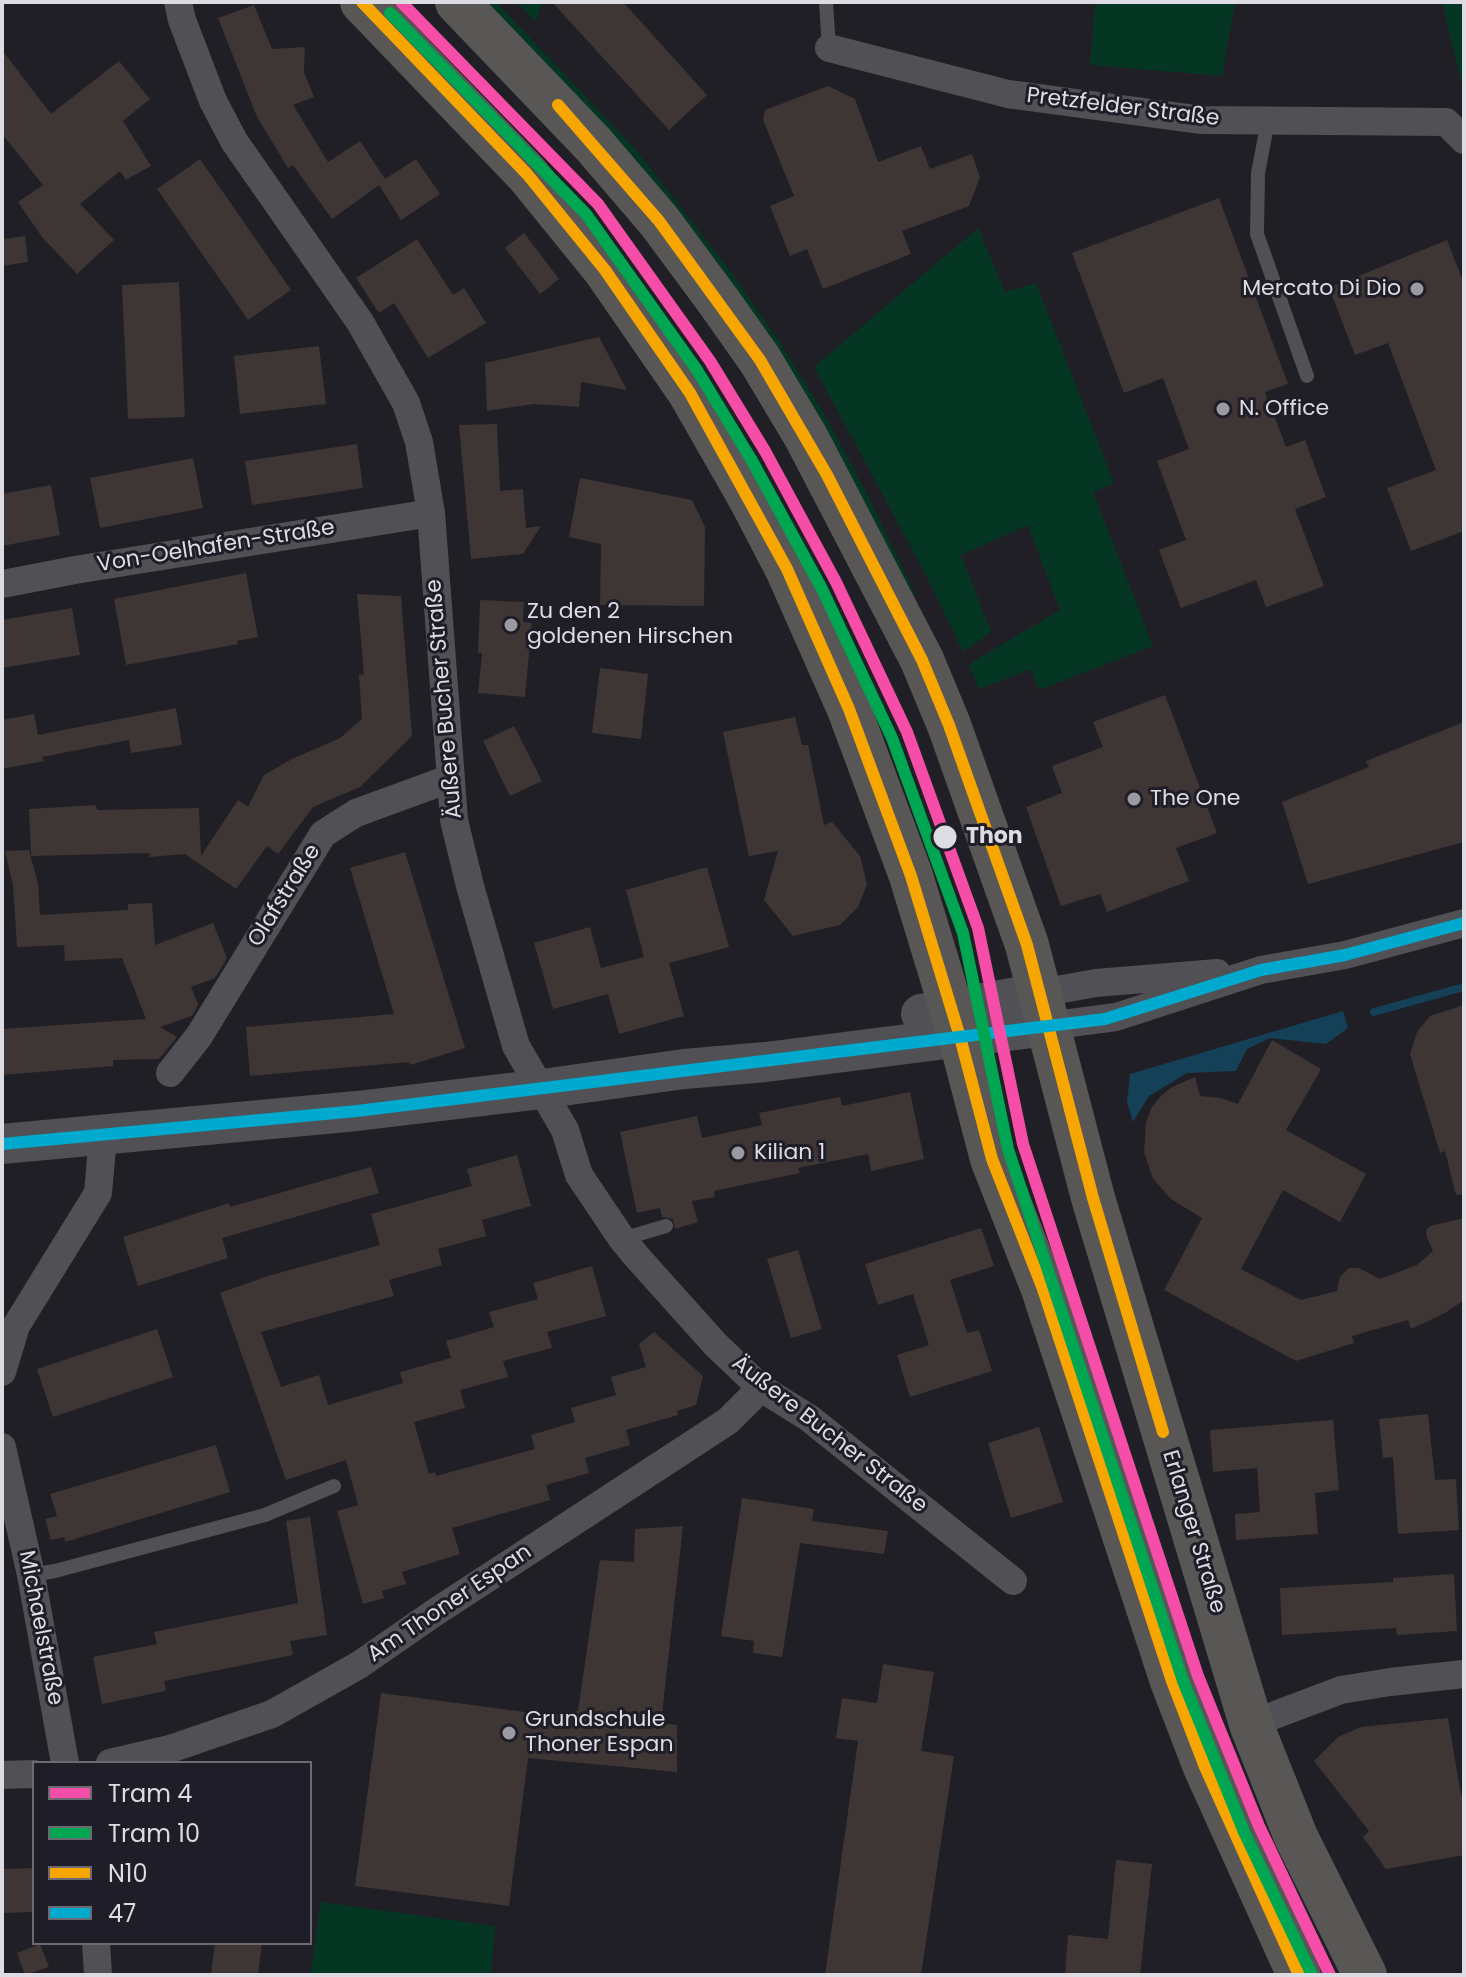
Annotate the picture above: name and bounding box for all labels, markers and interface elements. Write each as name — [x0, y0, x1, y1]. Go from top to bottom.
street label: Pretzfelder Straße — [1025, 83, 1221, 133]
place label: Mercato Di Dio — [1242, 276, 1401, 302]
marker: Mercato Di Dio — [1408, 280, 1426, 298]
place label: N. Office — [1239, 396, 1329, 422]
marker: N. Office — [1214, 400, 1232, 418]
street label: Von-Oelhafen-Straße — [95, 515, 337, 579]
street label: Äußere Bucher Straße — [421, 578, 469, 820]
place label: Zu den 2 goldenen Hirschen — [527, 599, 733, 650]
marker: Zu den 2 goldenen Hirschen — [502, 616, 520, 634]
place label: The One — [1150, 786, 1241, 812]
marker: The One — [1125, 790, 1143, 808]
marker: Thon — [931, 823, 959, 851]
place label: Thon — [966, 824, 1023, 850]
street label: Olafstraße — [243, 840, 327, 952]
place label: Kilian 1 — [754, 1140, 825, 1166]
marker: Kilian 1 — [729, 1144, 747, 1162]
street label: Äußere Bucher Straße — [726, 1351, 932, 1519]
street label: Erlanger Straße — [1156, 1447, 1230, 1617]
street label: Am Thoner Espan — [363, 1539, 537, 1669]
street label: Michaelstraße — [12, 1548, 68, 1708]
place label: Grundschule Thoner Espan — [525, 1707, 673, 1758]
marker: Grundschule Thoner Espan — [500, 1724, 518, 1742]
legend — [32, 1761, 312, 1945]
text: Tram 4 — [108, 1777, 192, 1810]
text: Tram 10 — [108, 1817, 200, 1850]
text: N10 — [108, 1857, 148, 1890]
text: 47 — [108, 1897, 136, 1930]

